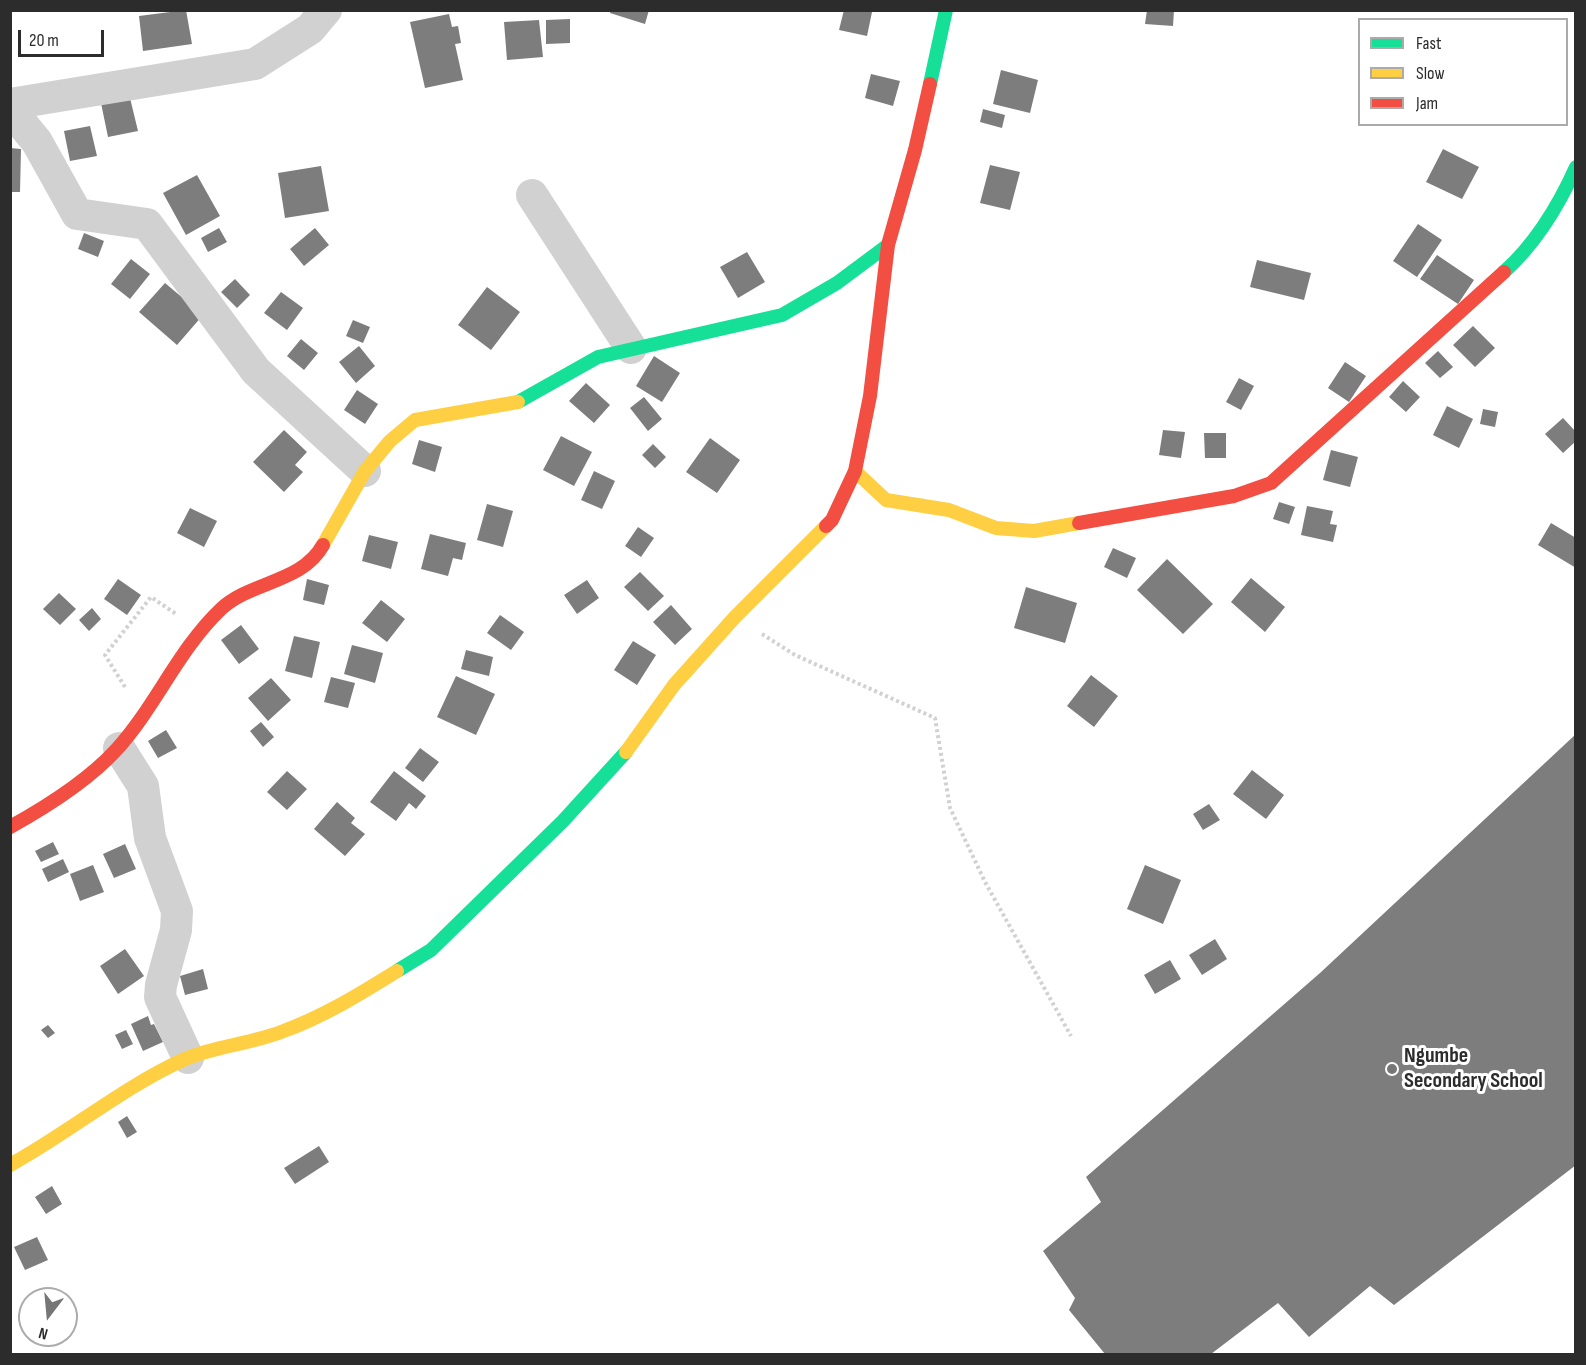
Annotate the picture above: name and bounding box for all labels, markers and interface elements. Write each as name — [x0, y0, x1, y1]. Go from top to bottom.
scale bar — [21, 18, 106, 56]
legend — [1358, 18, 1568, 126]
text: 20 m — [29, 30, 59, 51]
text: Fast — [1416, 33, 1441, 54]
text: Slow — [1416, 63, 1445, 84]
text: Jam — [1416, 93, 1438, 114]
place label: Ngumbe Secondary School — [1404, 1043, 1543, 1094]
marker: Ngumbe Secondary School — [1385, 1062, 1399, 1076]
north arrow — [18, 1287, 78, 1347]
text: N — [37, 1323, 50, 1343]

